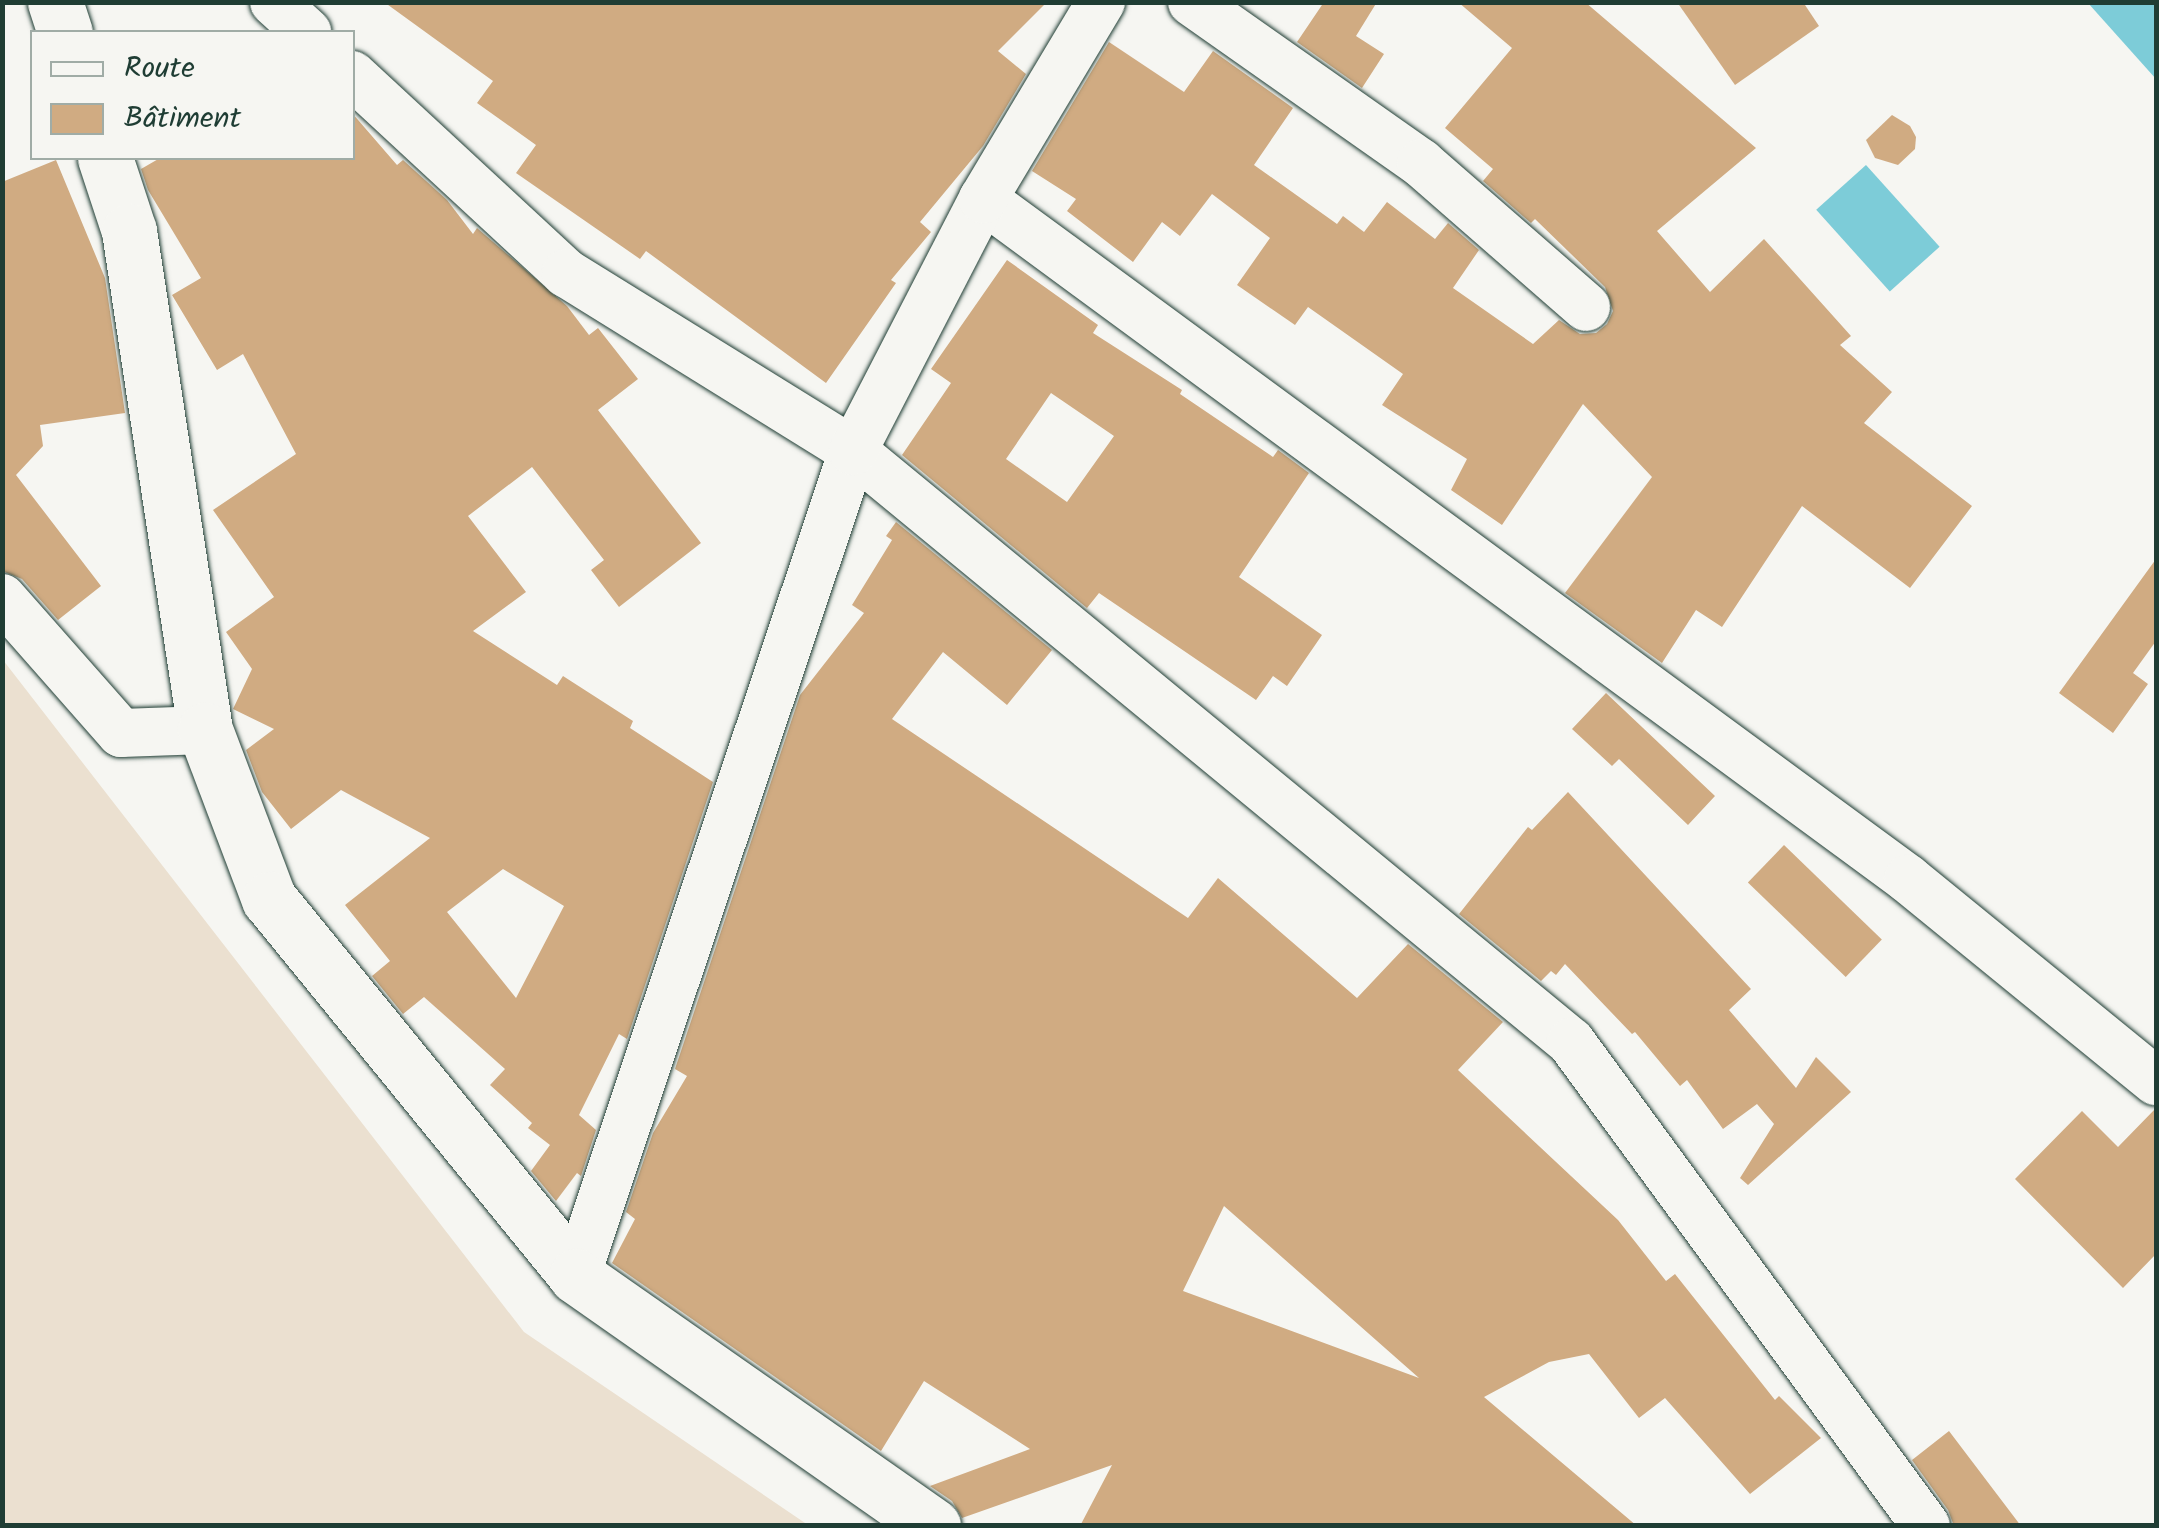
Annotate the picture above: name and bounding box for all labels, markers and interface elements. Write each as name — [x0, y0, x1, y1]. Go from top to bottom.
legend — [30, 30, 355, 160]
text: Route — [124, 45, 195, 93]
text: Bâtiment — [124, 95, 241, 143]

